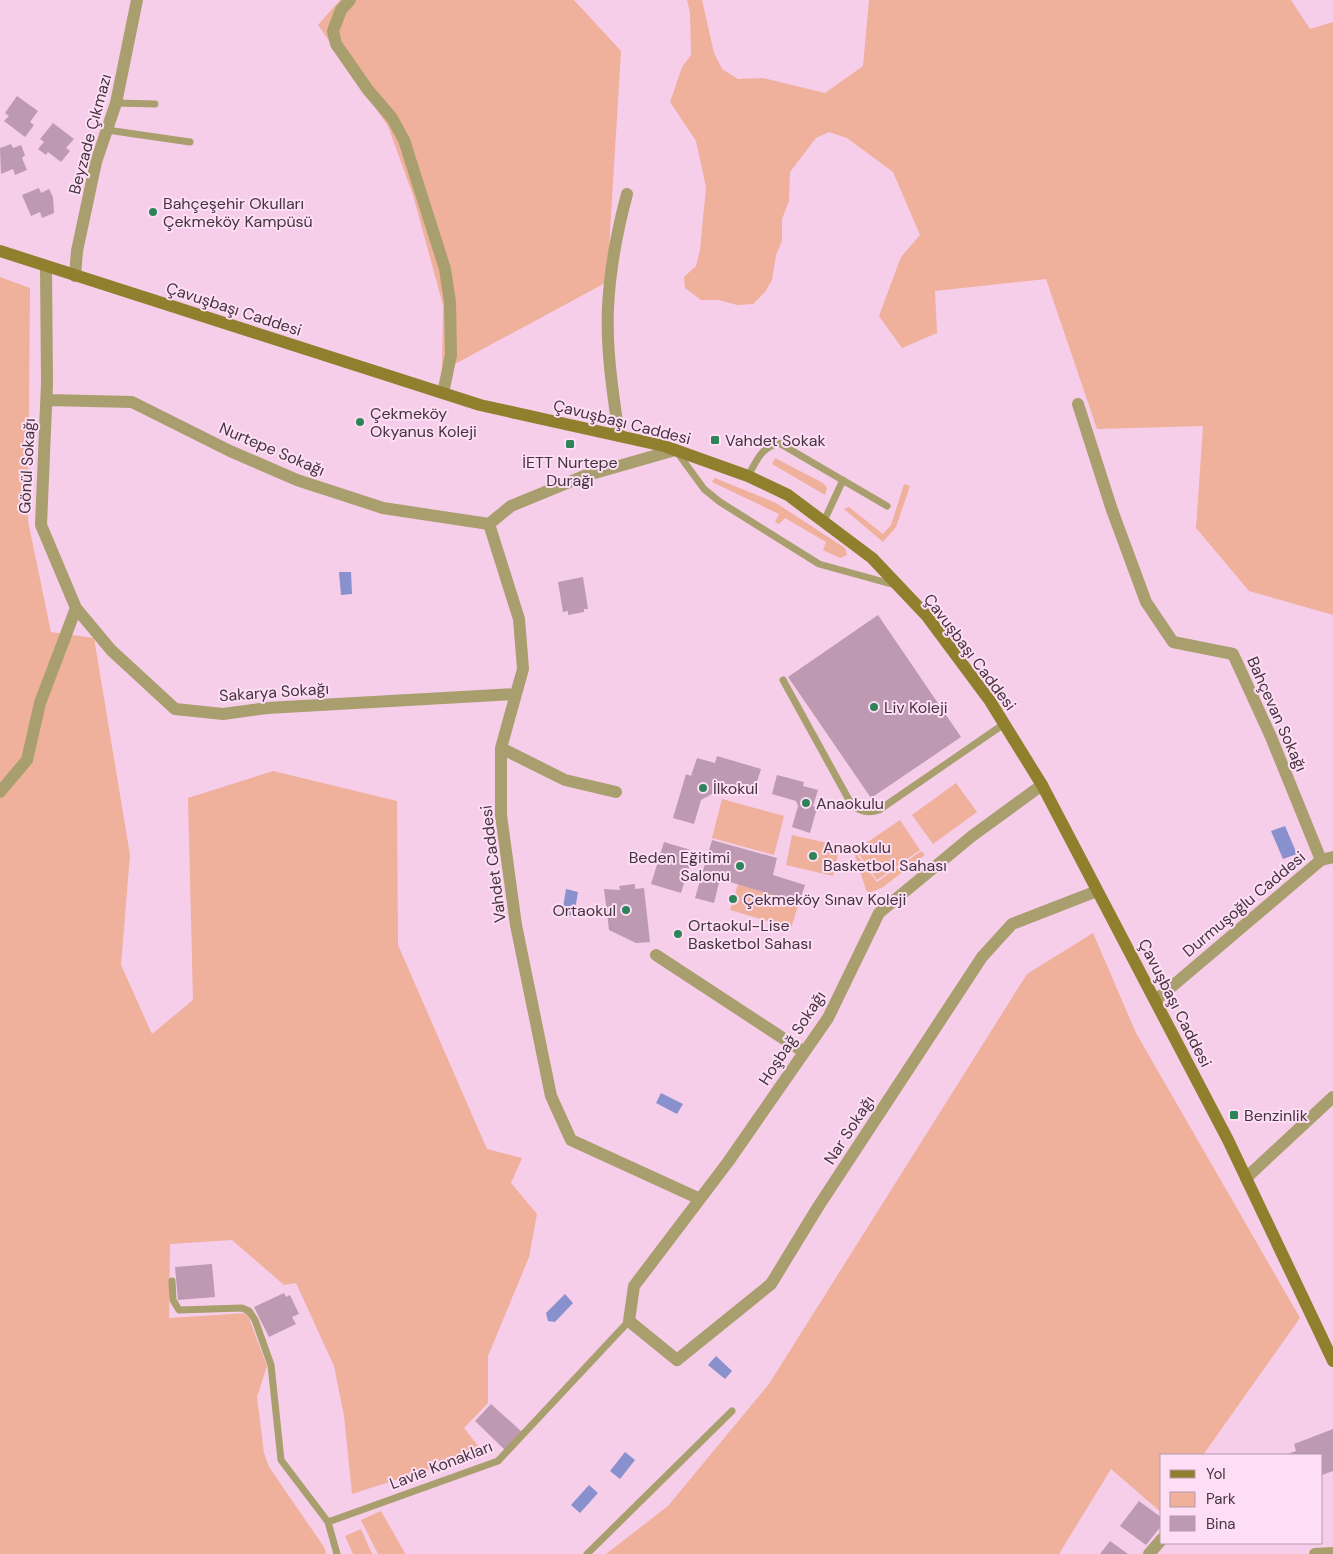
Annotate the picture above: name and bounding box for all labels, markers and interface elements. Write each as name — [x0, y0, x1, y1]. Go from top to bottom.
street label: Beyzade Çıkmazı — [64, 72, 116, 196]
place label: Bahçeşehir Okulları Çekmeköy Kampüsü — [163, 193, 313, 232]
marker: Bahçeşehir Okulları Çekmeköy Kampüsü — [147, 206, 159, 218]
street label: Çavuşbaşı Caddesi — [164, 277, 304, 341]
street label: Çavuşbaşı Caddesi — [551, 395, 693, 449]
place label: Çekmeköy Okyanus Koleji — [370, 403, 477, 442]
marker: Çekmeköy Okyanus Koleji — [354, 416, 366, 428]
street label: Nurtepe Sokağı — [216, 417, 328, 481]
street label: Gönül Sokağı — [14, 418, 40, 514]
place label: Vahdet Sokak — [725, 430, 826, 451]
marker: Vahdet Sokak — [709, 434, 721, 446]
marker: İETT Nurtepe Durağı — [564, 438, 576, 450]
place label: İETT Nurtepe Durağı — [522, 452, 618, 491]
street label: Çavuşbaşı Caddesi — [919, 589, 1021, 715]
street label: Bahçevan Sokağı — [1242, 653, 1312, 775]
street label: Sakarya Sokağı — [218, 678, 330, 706]
place label: Liv Koleji — [884, 697, 948, 718]
marker: Liv Koleji — [868, 701, 880, 713]
place label: İlkokul — [713, 778, 758, 799]
marker: İlkokul — [697, 782, 709, 794]
place label: Anaokulu — [816, 793, 884, 814]
marker: Anaokulu — [800, 797, 812, 809]
street label: Vahdet Caddesi — [475, 804, 511, 924]
place label: Anaokulu Basketbol Sahası — [823, 837, 947, 876]
place label: Beden Eğitimi Salonu — [629, 847, 730, 886]
street label: Durmuşoğlu Caddesi — [1178, 847, 1310, 961]
marker: Anaokulu Basketbol Sahası — [807, 850, 819, 862]
marker: Beden Eğitimi Salonu — [734, 860, 746, 872]
place label: Çekmeköy Sınav Koleji — [743, 889, 906, 910]
marker: Çekmeköy Sınav Koleji — [727, 893, 739, 905]
place label: Ortaokul — [552, 900, 616, 921]
marker: Ortaokul — [620, 904, 632, 916]
place label: Ortaokul-Lise Basketbol Sahası — [688, 915, 812, 954]
marker: Ortaokul-Lise Basketbol Sahası — [672, 928, 684, 940]
street label: Çavuşbaşı Caddesi — [1134, 935, 1216, 1071]
street label: Hoşbağ Sokağı — [754, 987, 830, 1089]
street label: Nar Sokağı — [819, 1092, 879, 1168]
place label: Benzinlik — [1244, 1105, 1308, 1126]
marker: Benzinlik — [1228, 1109, 1240, 1121]
street label: Lavie Konakları — [387, 1436, 495, 1494]
legend — [1160, 1454, 1323, 1544]
text: Yol — [1206, 1464, 1226, 1484]
text: Park — [1206, 1489, 1236, 1509]
text: Bina — [1206, 1514, 1235, 1534]

